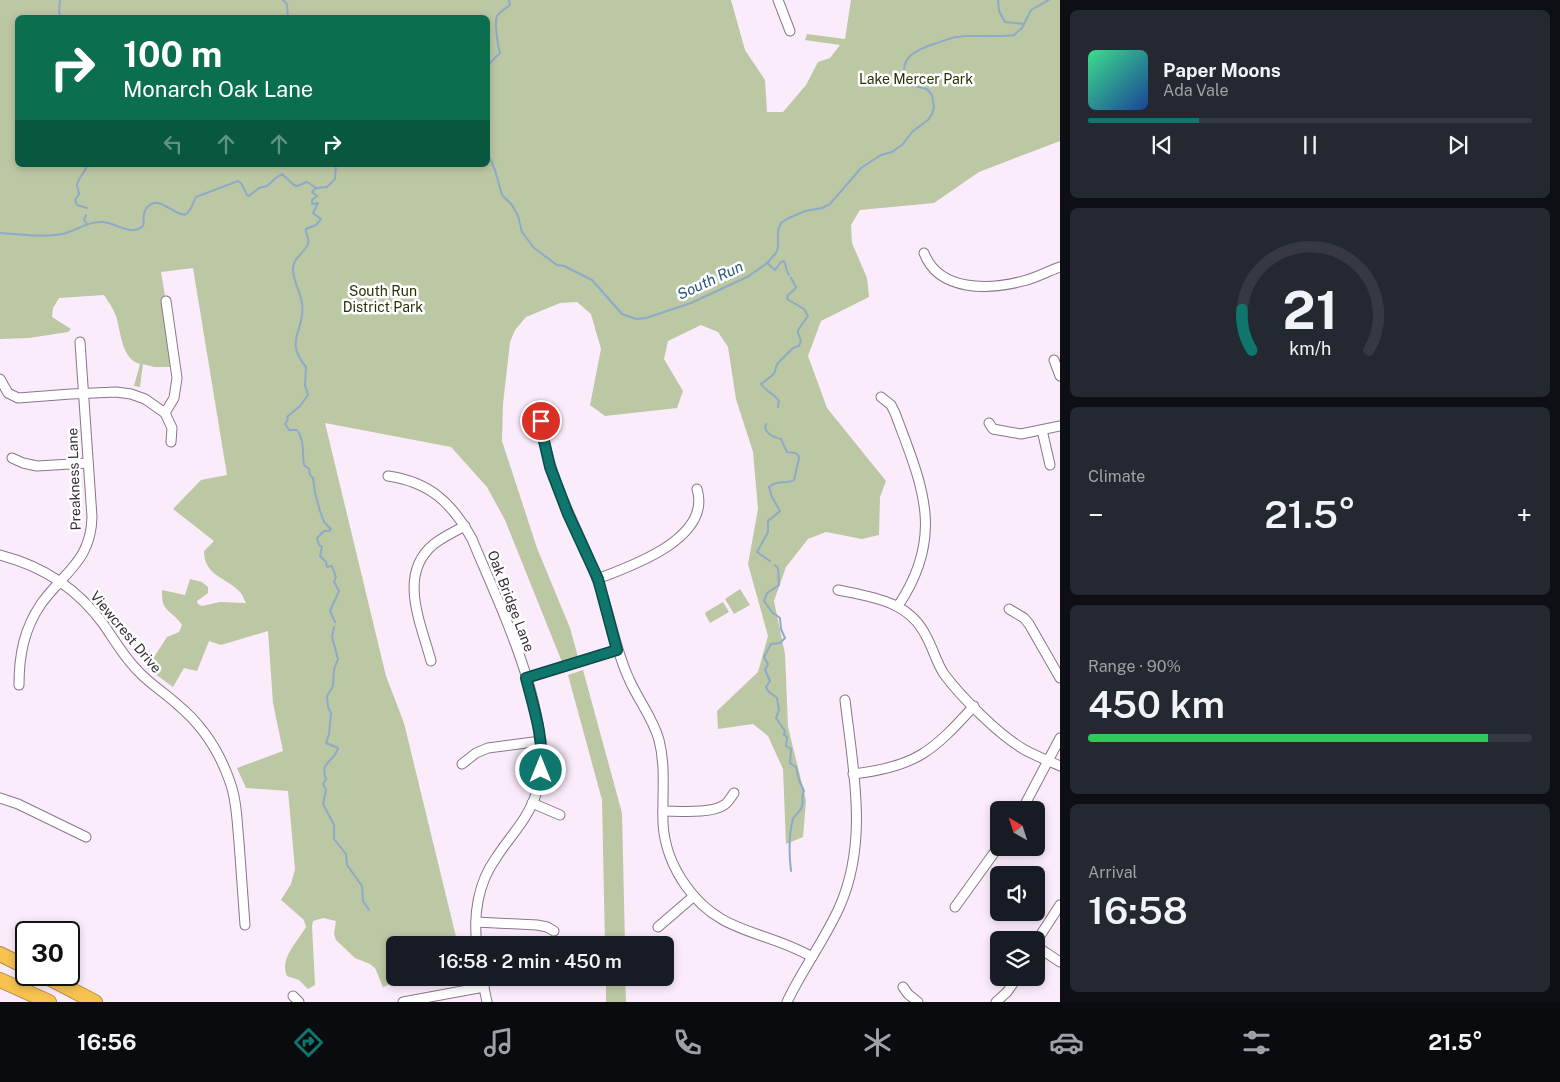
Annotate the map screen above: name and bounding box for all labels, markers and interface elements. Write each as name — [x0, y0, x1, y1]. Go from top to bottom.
text: 100 m — [123, 34, 222, 75]
icon: right — [40, 35, 105, 100]
text: Paper Moons — [1163, 59, 1281, 81]
park label: Lake Mercer Park — [859, 71, 973, 87]
text: Monarch Oak Lane — [123, 76, 313, 102]
text: Ada Vale — [1163, 81, 1228, 100]
icon: left — [159, 130, 187, 158]
icon: ahead — [212, 130, 240, 158]
icon: ahead — [265, 130, 293, 158]
icon: right — [318, 130, 346, 158]
icon: previous — [1148, 131, 1176, 159]
icon: pause — [1296, 131, 1324, 159]
icon: next — [1444, 131, 1472, 159]
water label: South Run — [674, 257, 746, 303]
text: 21 — [1282, 280, 1338, 341]
park label: South Run District Park — [343, 283, 423, 315]
text: km/h — [1289, 338, 1331, 359]
pin — [520, 400, 562, 442]
icon: arrive — [527, 407, 555, 435]
street label: Preakness Lane — [64, 427, 84, 531]
text: Climate — [1088, 467, 1145, 486]
text: 21.5° — [1264, 492, 1356, 537]
text: − — [1088, 498, 1104, 531]
text: + — [1516, 498, 1532, 531]
street label: Oak Bridge Lane — [484, 548, 538, 654]
street label: Viewcrest Drive — [87, 588, 165, 676]
text: Range · 90% — [1088, 657, 1181, 676]
text: 450 km — [1088, 682, 1225, 727]
position arrow — [514, 743, 566, 795]
north arrow — [990, 801, 1045, 856]
map controls — [990, 801, 1045, 986]
text: Arrival — [1088, 863, 1137, 882]
button: sound — [990, 866, 1045, 921]
text: 16:58 — [1088, 888, 1188, 933]
speed limit sign: 30 — [15, 921, 80, 986]
button: layers — [990, 931, 1045, 986]
text: 16:58 · 2 min · 450 m — [438, 950, 622, 972]
icon: directions — [291, 1025, 326, 1060]
icon: music — [481, 1025, 516, 1060]
icon: phone — [670, 1025, 705, 1060]
icon: climate — [860, 1025, 895, 1060]
icon: car — [1049, 1025, 1084, 1060]
icon: filters — [1239, 1025, 1274, 1060]
text: 16:56 — [77, 1029, 137, 1055]
text: 21.5° — [1428, 1029, 1483, 1055]

